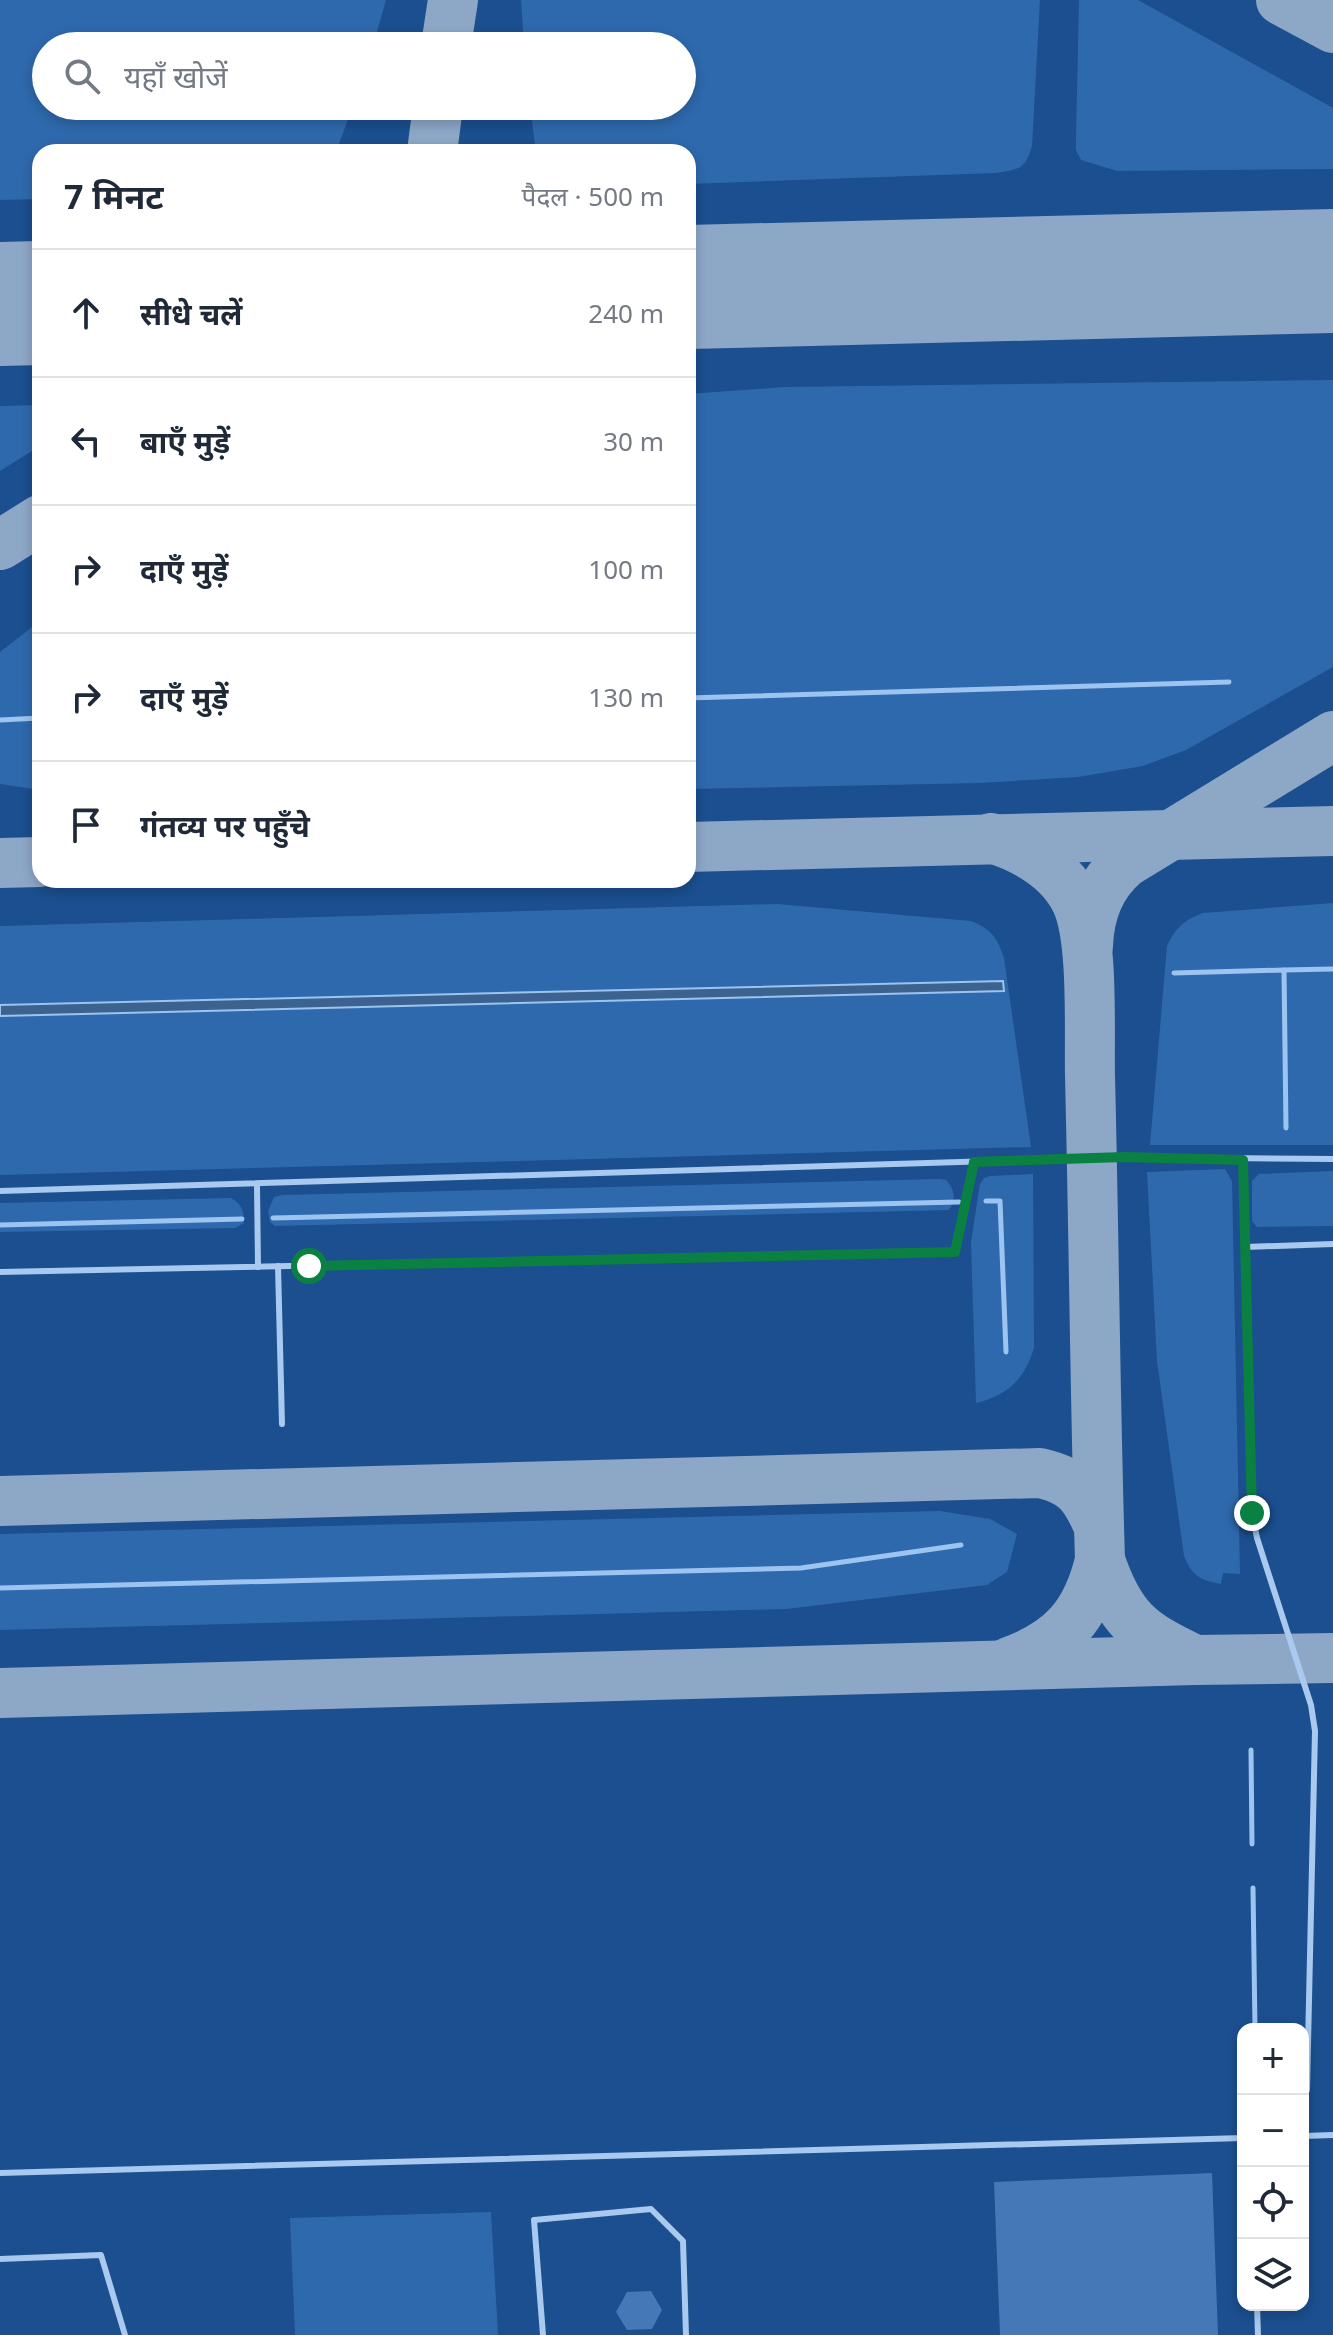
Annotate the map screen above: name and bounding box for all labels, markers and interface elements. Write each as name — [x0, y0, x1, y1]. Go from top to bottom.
search box — [32, 32, 696, 120]
icon: search — [60, 54, 104, 98]
text: यहाँ खोजें — [124, 56, 227, 97]
text: 7 मिनट — [64, 173, 164, 219]
text: पैदल · 500 m — [522, 178, 664, 214]
icon: ahead — [64, 291, 108, 335]
text: सीधे चलें — [140, 293, 242, 334]
text: 240 m — [588, 295, 664, 331]
icon: left — [64, 419, 108, 463]
text: बाएँ मुड़ें — [140, 421, 230, 462]
text: 30 m — [603, 423, 664, 459]
icon: right — [64, 547, 108, 591]
text: दाएँ मुड़ें — [140, 549, 228, 590]
text: 100 m — [588, 551, 664, 587]
icon: right — [64, 675, 108, 719]
text: दाएँ मुड़ें — [140, 677, 228, 718]
text: 130 m — [588, 679, 664, 715]
icon: arrive — [64, 803, 108, 847]
text: गंतव्य पर पहुँचे — [140, 805, 310, 846]
route start — [291, 1248, 327, 1284]
route end — [1234, 1495, 1270, 1531]
map controls — [1237, 2023, 1309, 2311]
button: + — [1237, 2023, 1309, 2095]
button: − — [1237, 2095, 1309, 2167]
button: locate — [1237, 2167, 1309, 2239]
button: layers — [1237, 2239, 1309, 2311]

